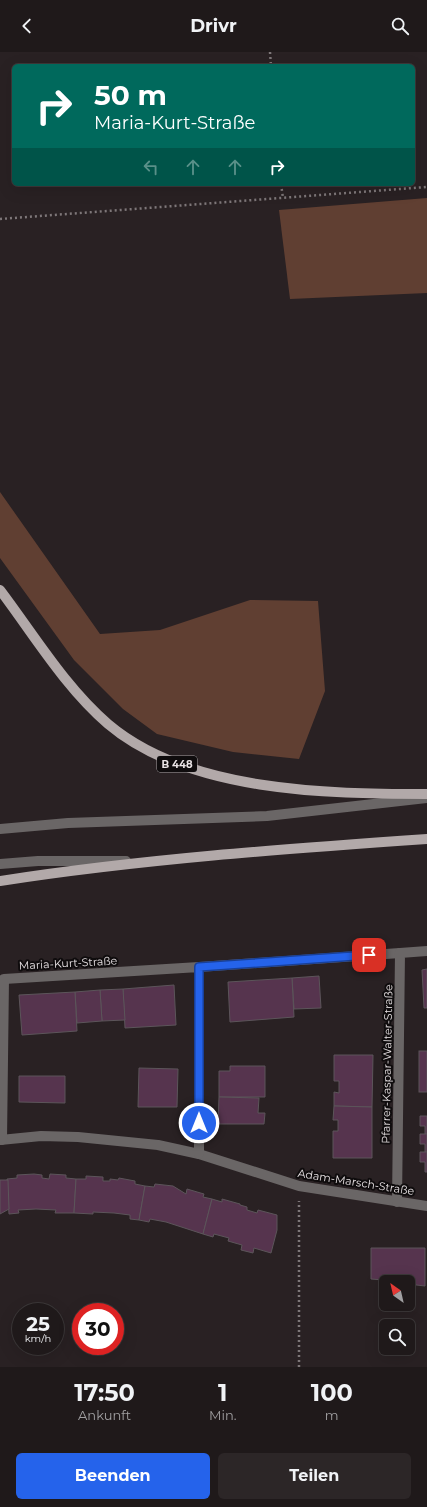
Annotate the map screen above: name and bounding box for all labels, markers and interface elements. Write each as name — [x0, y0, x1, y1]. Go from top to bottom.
icon: back — [16, 15, 38, 37]
text: Drivr — [190, 15, 237, 37]
icon: search — [389, 15, 411, 37]
text: 50 m — [94, 78, 167, 112]
icon: right — [28, 80, 80, 132]
text: Maria-Kurt-Straße — [94, 112, 255, 134]
icon: left — [140, 156, 162, 178]
icon: ahead — [182, 156, 204, 178]
icon: ahead — [224, 156, 246, 178]
icon: right — [266, 156, 288, 178]
road number: B 448 — [157, 756, 197, 772]
pin — [352, 938, 386, 972]
icon: arrive — [358, 944, 380, 966]
street label: Maria-Kurt-Straße — [18, 953, 118, 973]
street label: Pfarrer-Kaspar-Walter-Straße — [379, 984, 395, 1144]
position arrow — [178, 1102, 220, 1144]
street label: Adam-Marsch-Straße — [297, 1166, 416, 1198]
north arrow — [379, 1275, 415, 1311]
map controls — [379, 1275, 415, 1355]
speed limit sign: 30 — [72, 1303, 124, 1355]
text: 25 — [26, 1312, 50, 1336]
button: search — [379, 1319, 415, 1355]
text: km/h — [25, 1332, 51, 1345]
text: 17:50 — [74, 1378, 135, 1407]
text: 1 — [218, 1378, 228, 1407]
text: 100 — [311, 1378, 353, 1407]
text: Ankunft — [78, 1407, 131, 1423]
text: Min. — [209, 1407, 237, 1423]
text: m — [325, 1407, 339, 1423]
button: Beenden — [16, 1453, 210, 1499]
button: Teilen — [218, 1453, 411, 1499]

